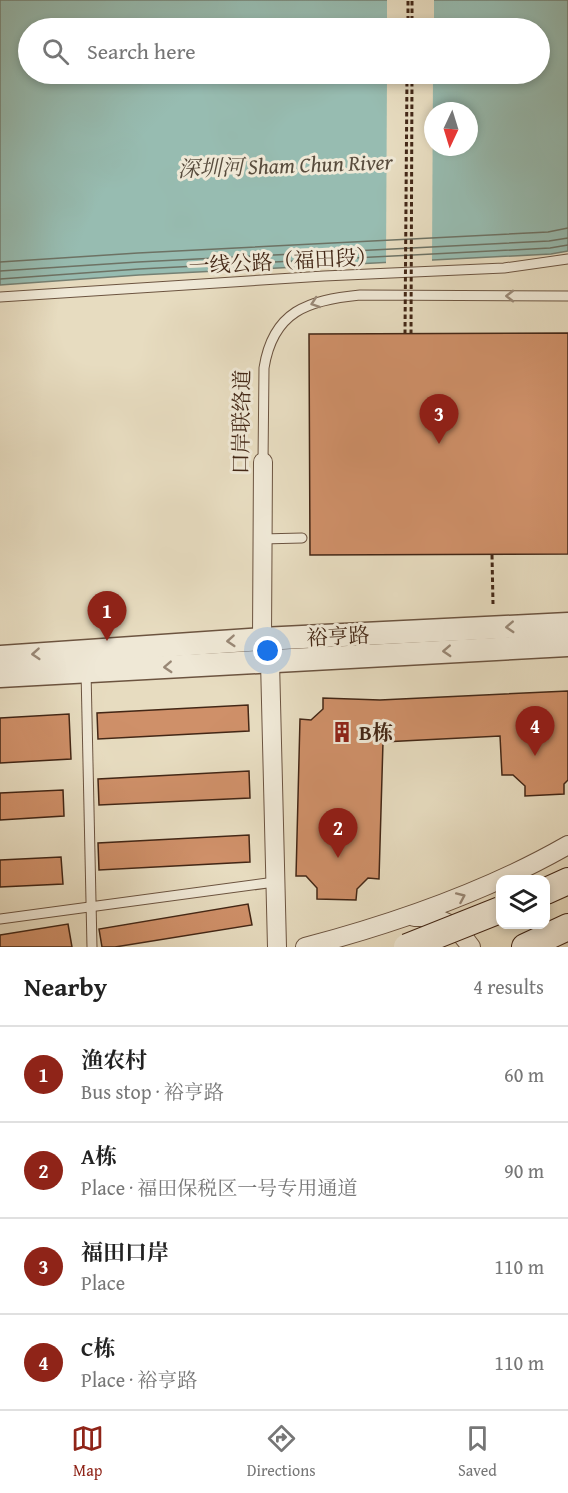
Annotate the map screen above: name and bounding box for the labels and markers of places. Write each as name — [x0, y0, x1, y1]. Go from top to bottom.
pin: 3 — [420, 394, 458, 444]
pin: 1 — [88, 592, 126, 641]
pin: 4 — [516, 706, 554, 756]
place label: B栋 — [359, 717, 393, 748]
building icon: B栋 — [330, 720, 354, 744]
pin: 2 — [318, 808, 358, 858]

